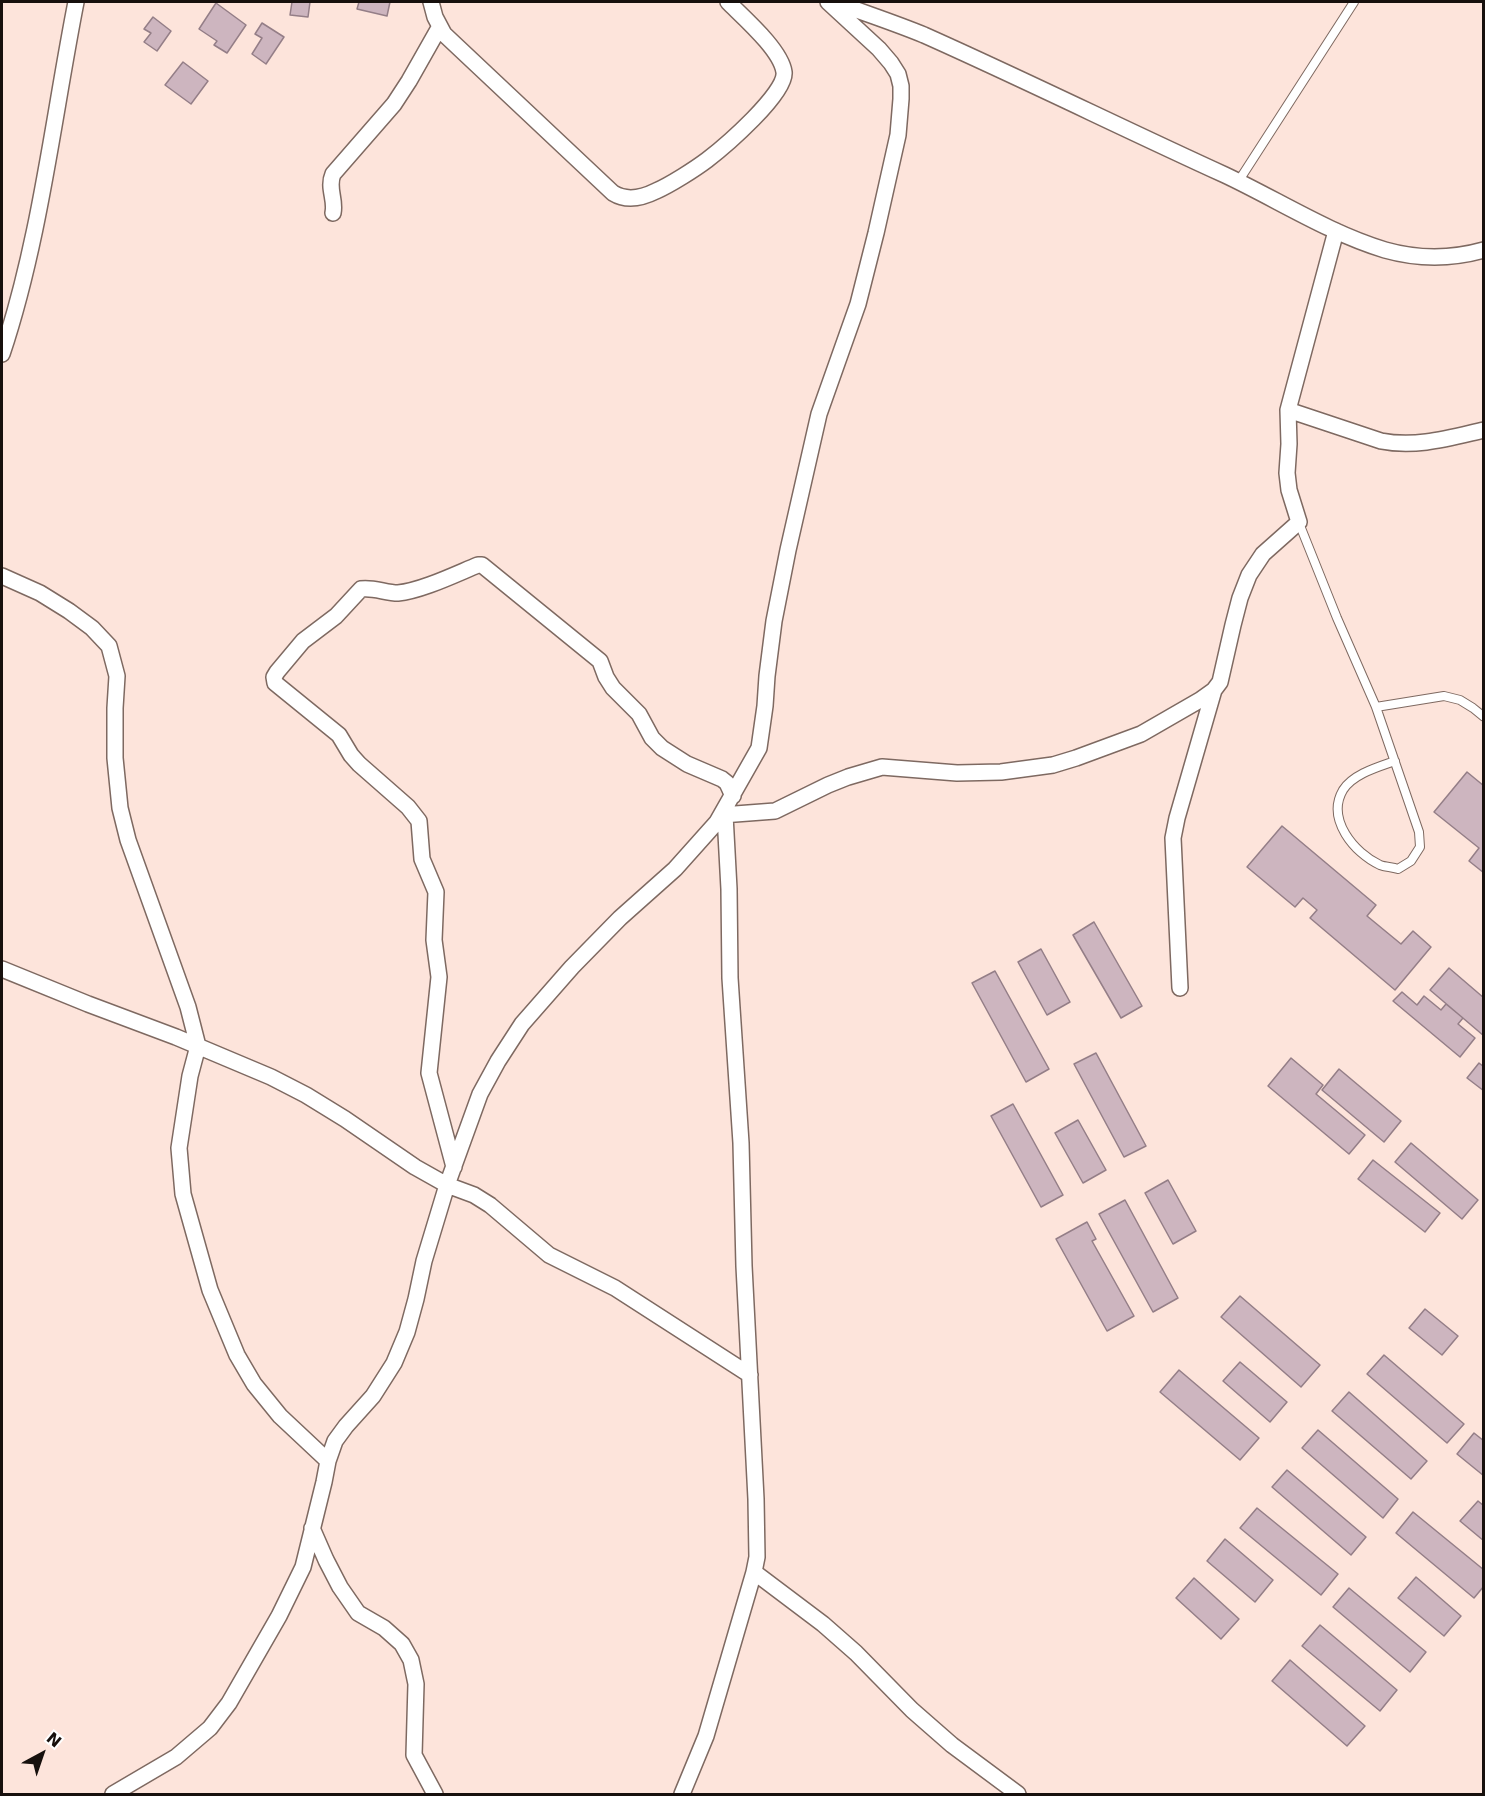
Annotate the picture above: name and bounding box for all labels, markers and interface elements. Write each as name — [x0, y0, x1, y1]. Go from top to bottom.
north arrow — [12, 1724, 72, 1784]
text: N — [43, 1728, 65, 1751]

